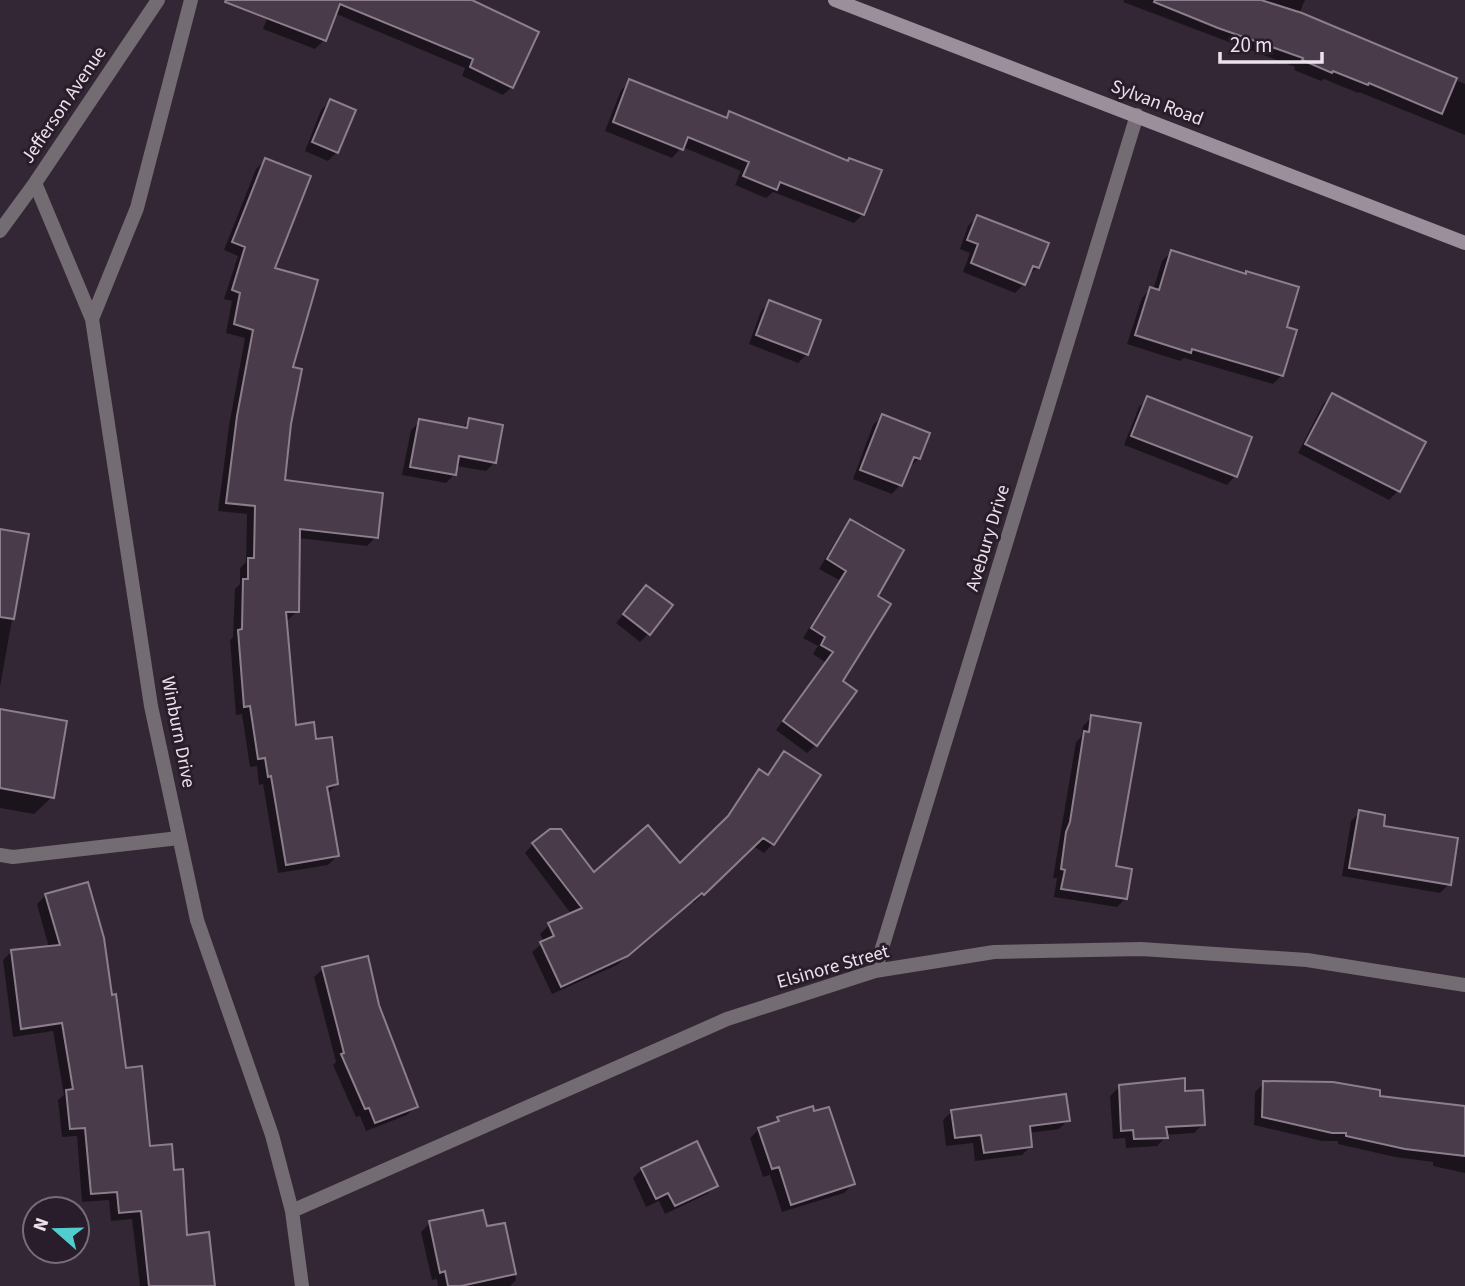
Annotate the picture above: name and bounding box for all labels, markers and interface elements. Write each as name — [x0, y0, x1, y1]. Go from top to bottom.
scale bar — [1220, 21, 1322, 65]
text: 20 m — [1230, 30, 1272, 60]
street label: Jefferson Avenue — [15, 41, 113, 169]
street label: Sylvan Road — [1107, 73, 1207, 133]
street label: Avebury Drive — [959, 481, 1017, 595]
street label: Winburn Drive — [154, 674, 202, 790]
street label: Elsinore Street — [774, 938, 893, 996]
north arrow — [21, 1195, 91, 1265]
text: N — [27, 1214, 56, 1235]

